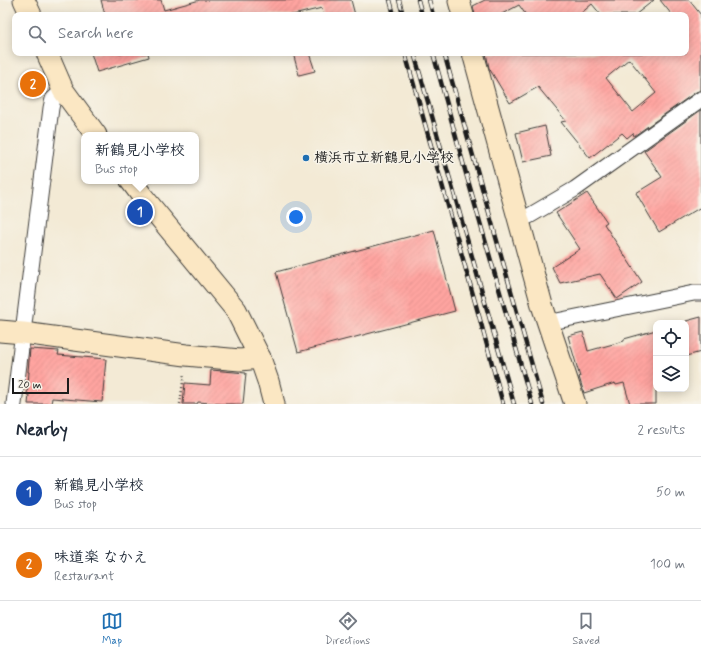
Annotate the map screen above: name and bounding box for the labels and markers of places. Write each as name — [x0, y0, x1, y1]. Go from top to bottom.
pin: 2 — [20, 69, 46, 99]
place label: 横浜市立新鶴見小学校 — [314, 149, 454, 167]
marker: 横浜市立新鶴見小学校 — [301, 153, 311, 163]
pin: 1 — [127, 197, 153, 227]

